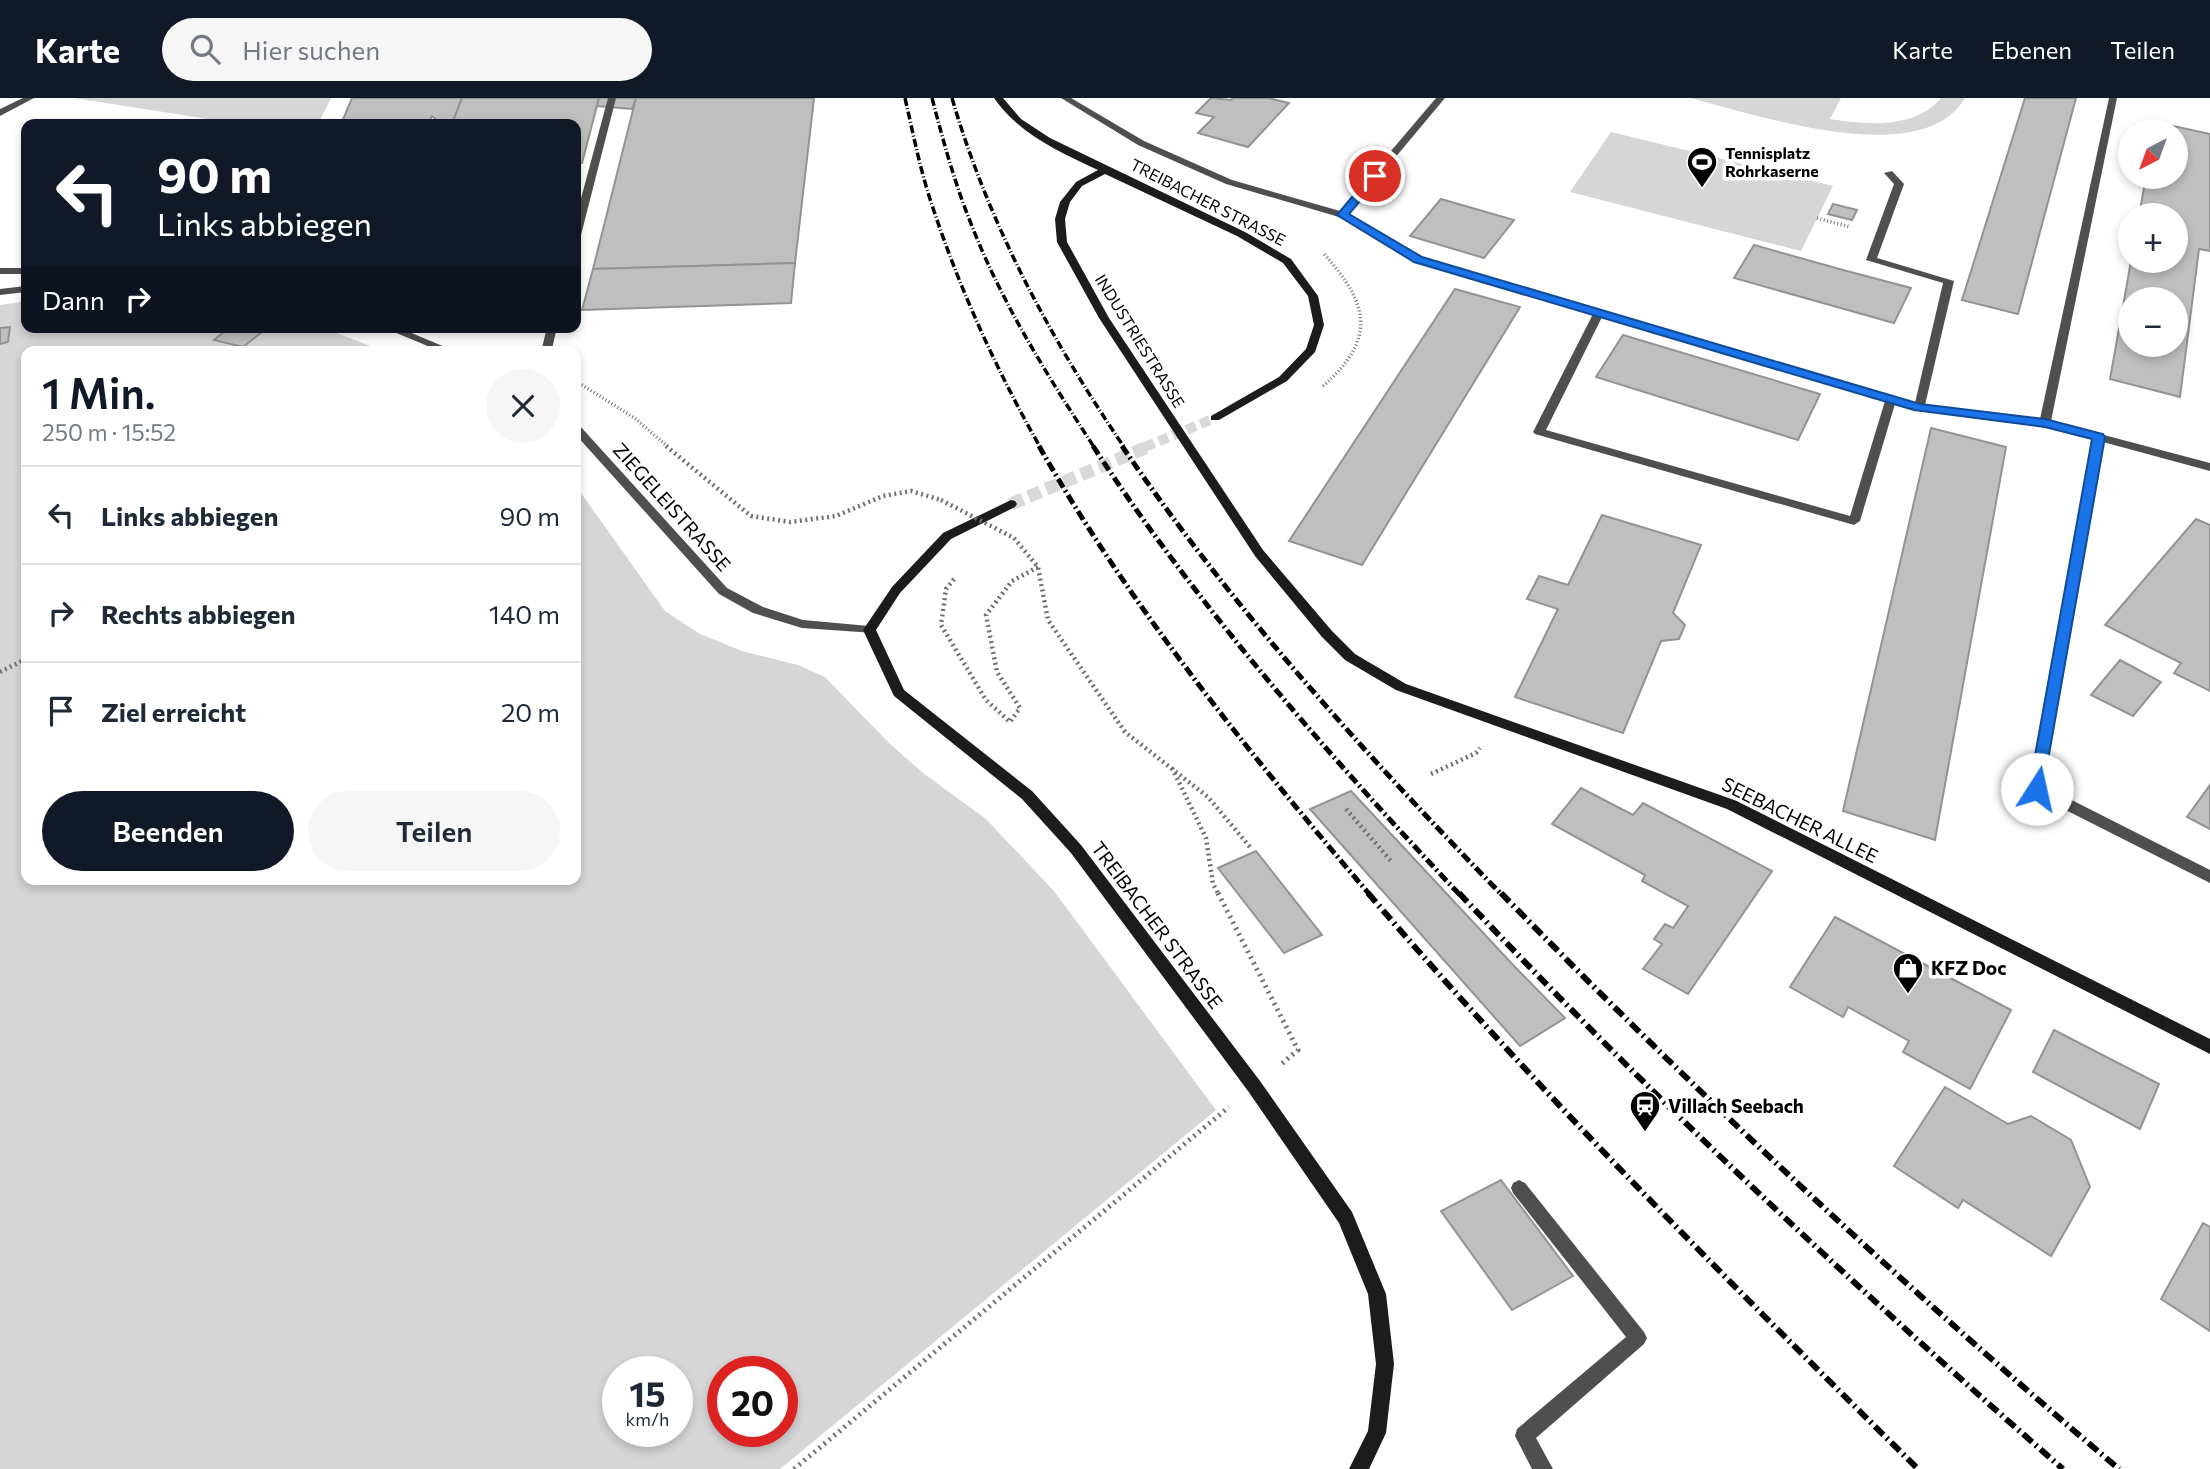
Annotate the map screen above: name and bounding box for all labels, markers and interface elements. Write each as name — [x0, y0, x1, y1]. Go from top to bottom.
search box — [162, 18, 652, 81]
text: Karte — [35, 29, 120, 70]
icon: search — [186, 30, 224, 68]
text: Hier suchen — [242, 34, 380, 65]
text: Karte — [1892, 35, 1953, 64]
text: Ebenen — [1991, 35, 2072, 64]
text: Teilen — [2110, 35, 2175, 64]
north arrow — [2118, 119, 2188, 189]
map controls — [2118, 119, 2188, 357]
text: 90 m — [157, 143, 272, 203]
place label: Tennisplatz Rohrkaserne — [1725, 143, 1819, 180]
sports icon: Tennisplatz Rohrkaserne — [1685, 145, 1719, 189]
pin — [1345, 146, 1405, 206]
icon: left — [42, 147, 133, 238]
street label: TREIBACHER STRASSE — [1128, 154, 1289, 249]
icon: arrive — [1356, 157, 1394, 195]
text: Links abbiegen — [157, 203, 372, 243]
button: + — [2118, 203, 2188, 273]
street label: INDUSTRIESTRASSE — [1092, 271, 1189, 411]
icon: right — [119, 280, 157, 318]
text: Dann — [42, 284, 105, 315]
button: − — [2118, 287, 2188, 357]
text: 1 Min. — [42, 366, 155, 418]
button: close — [486, 369, 560, 443]
text: 250 m · 15:52 — [42, 418, 176, 446]
street label: ZIEGELEISTRASSE — [609, 438, 736, 575]
icon: left — [42, 496, 80, 534]
text: Links abbiegen — [101, 500, 279, 531]
text: 90 m — [500, 500, 560, 531]
icon: right — [42, 594, 80, 632]
text: Rechts abbiegen — [101, 598, 296, 629]
text: 140 m — [489, 598, 560, 629]
icon: arrive — [42, 692, 80, 730]
text: Ziel erreicht — [101, 696, 246, 727]
text: 20 m — [501, 696, 560, 727]
position arrow — [2000, 752, 2074, 826]
street label: SEEBACHER ALLEE — [1718, 772, 1882, 867]
button: Beenden — [42, 791, 294, 871]
button: Teilen — [308, 791, 560, 871]
street label: TREIBACHER STRASSE — [1087, 836, 1228, 1013]
shop icon: KFZ Doc — [1891, 951, 1925, 995]
place label: KFZ Doc — [1931, 956, 2006, 979]
station icon: Villach Seebach — [1628, 1089, 1662, 1133]
place label: Villach Seebach — [1668, 1094, 1804, 1117]
speed limit sign: 20 — [707, 1356, 798, 1447]
text: 15 — [629, 1371, 666, 1414]
text: km/h — [626, 1408, 669, 1430]

